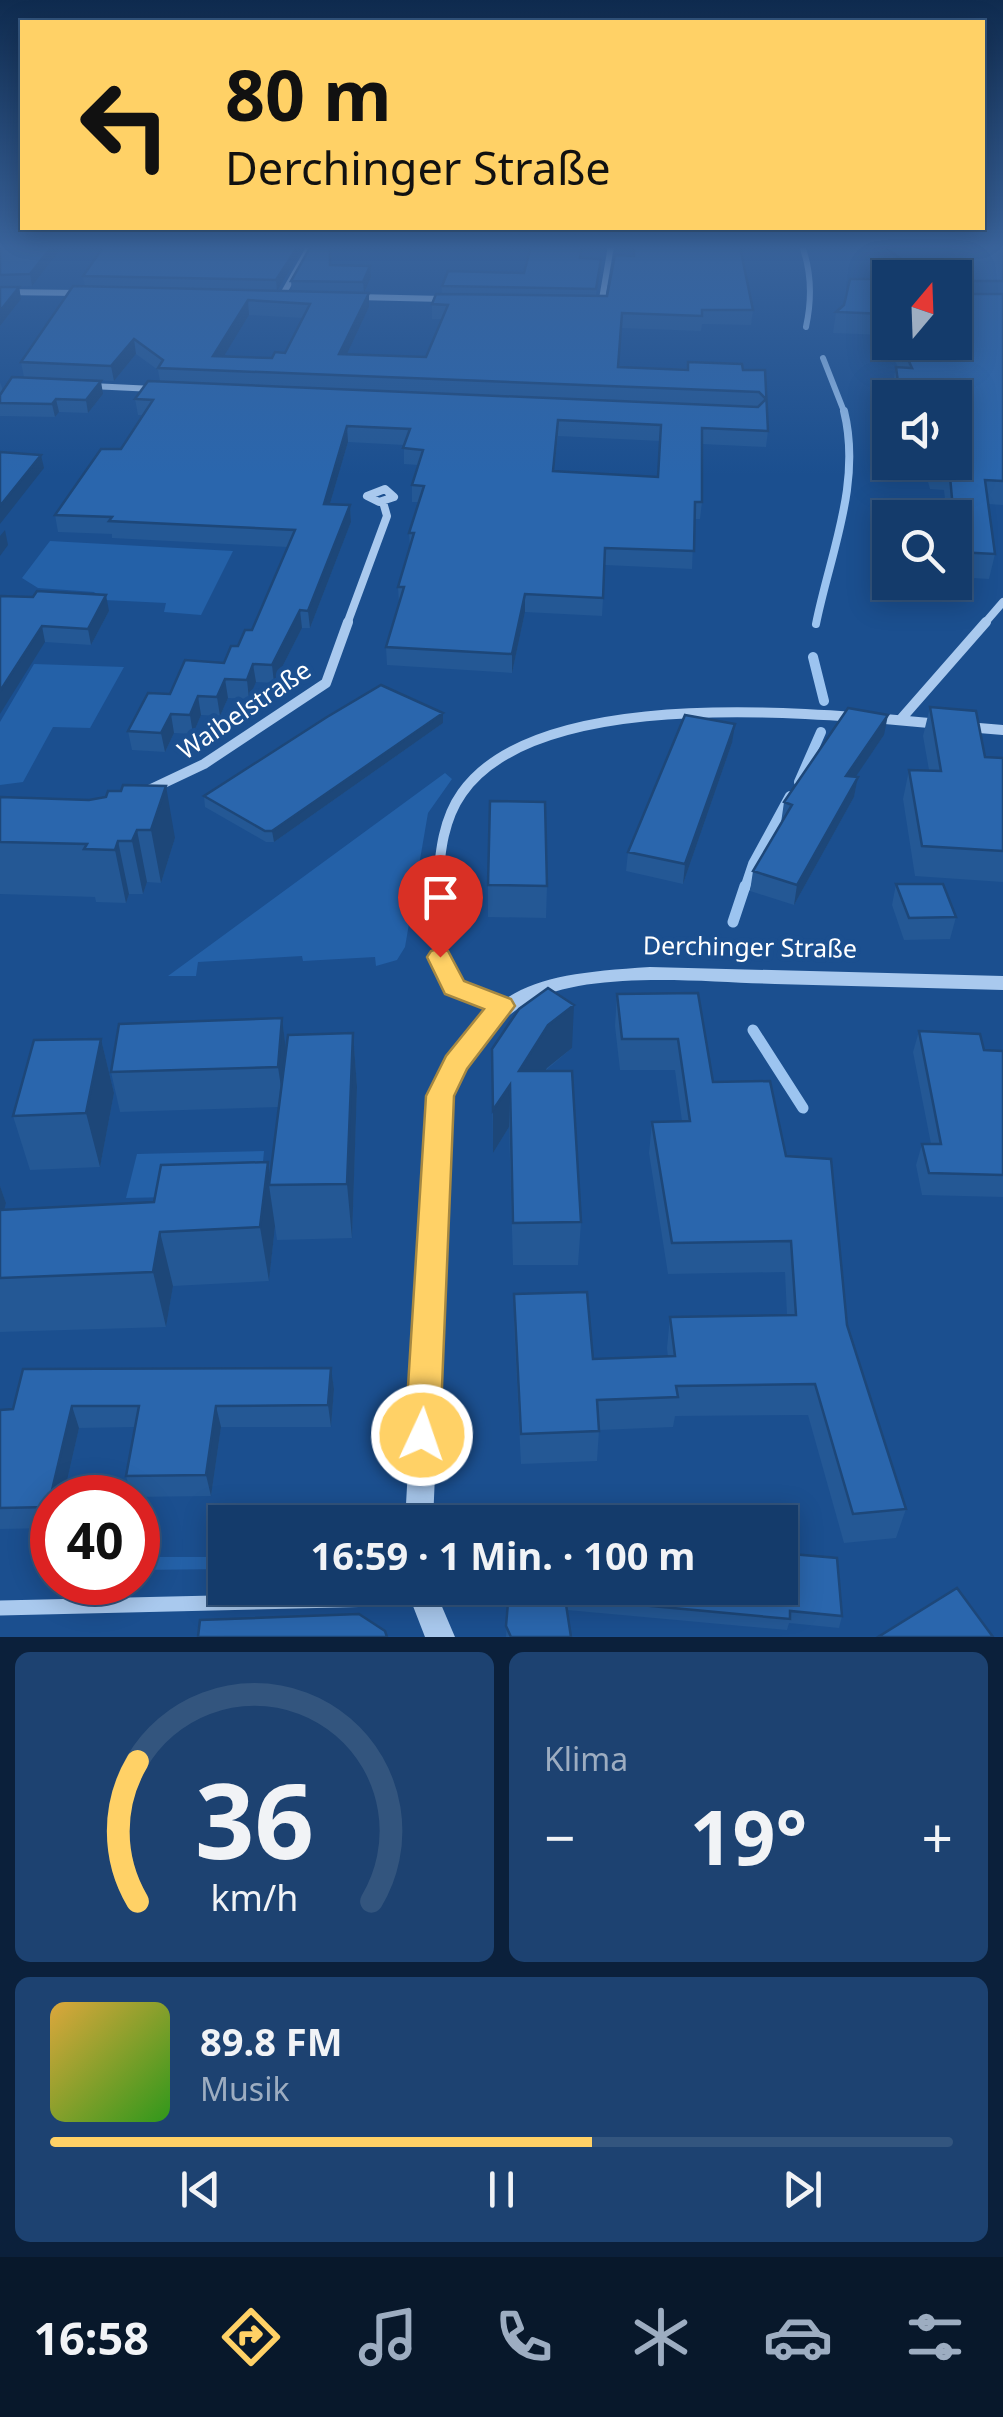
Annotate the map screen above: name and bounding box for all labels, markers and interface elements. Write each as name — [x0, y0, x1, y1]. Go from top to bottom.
text: 80 m — [225, 46, 392, 142]
icon: left — [60, 60, 190, 190]
text: Derchinger Straße — [225, 137, 611, 198]
north arrow — [872, 260, 972, 360]
map controls — [872, 260, 972, 600]
button: sound — [872, 380, 972, 480]
button: search — [872, 500, 972, 600]
street label: Waibelstraße — [170, 652, 317, 766]
pin — [398, 855, 483, 958]
icon: arrive — [413, 870, 468, 925]
street label: Derchinger Straße — [643, 927, 857, 965]
position arrow — [370, 1383, 474, 1487]
speed limit sign: 40 — [30, 1475, 160, 1605]
text: 16:59 · 1 Min. · 100 m — [311, 1529, 695, 1581]
text: Klima — [544, 1737, 628, 1780]
text: 36 — [195, 1748, 314, 1889]
text: 19° — [690, 1785, 807, 1887]
text: − — [544, 1799, 575, 1874]
text: + — [922, 1799, 953, 1874]
text: km/h — [211, 1873, 298, 1921]
text: 89.8 FM — [200, 2015, 342, 2067]
text: Musik — [200, 2067, 289, 2110]
icon: previous — [173, 2162, 228, 2217]
icon: pause — [474, 2162, 529, 2217]
icon: next — [775, 2162, 830, 2217]
icon: directions — [216, 2302, 286, 2372]
icon: music — [353, 2302, 423, 2372]
icon: phone — [489, 2302, 559, 2372]
icon: climate — [626, 2302, 696, 2372]
icon: car — [763, 2302, 833, 2372]
icon: filters — [900, 2302, 970, 2372]
text: 16:58 — [33, 2307, 149, 2368]

